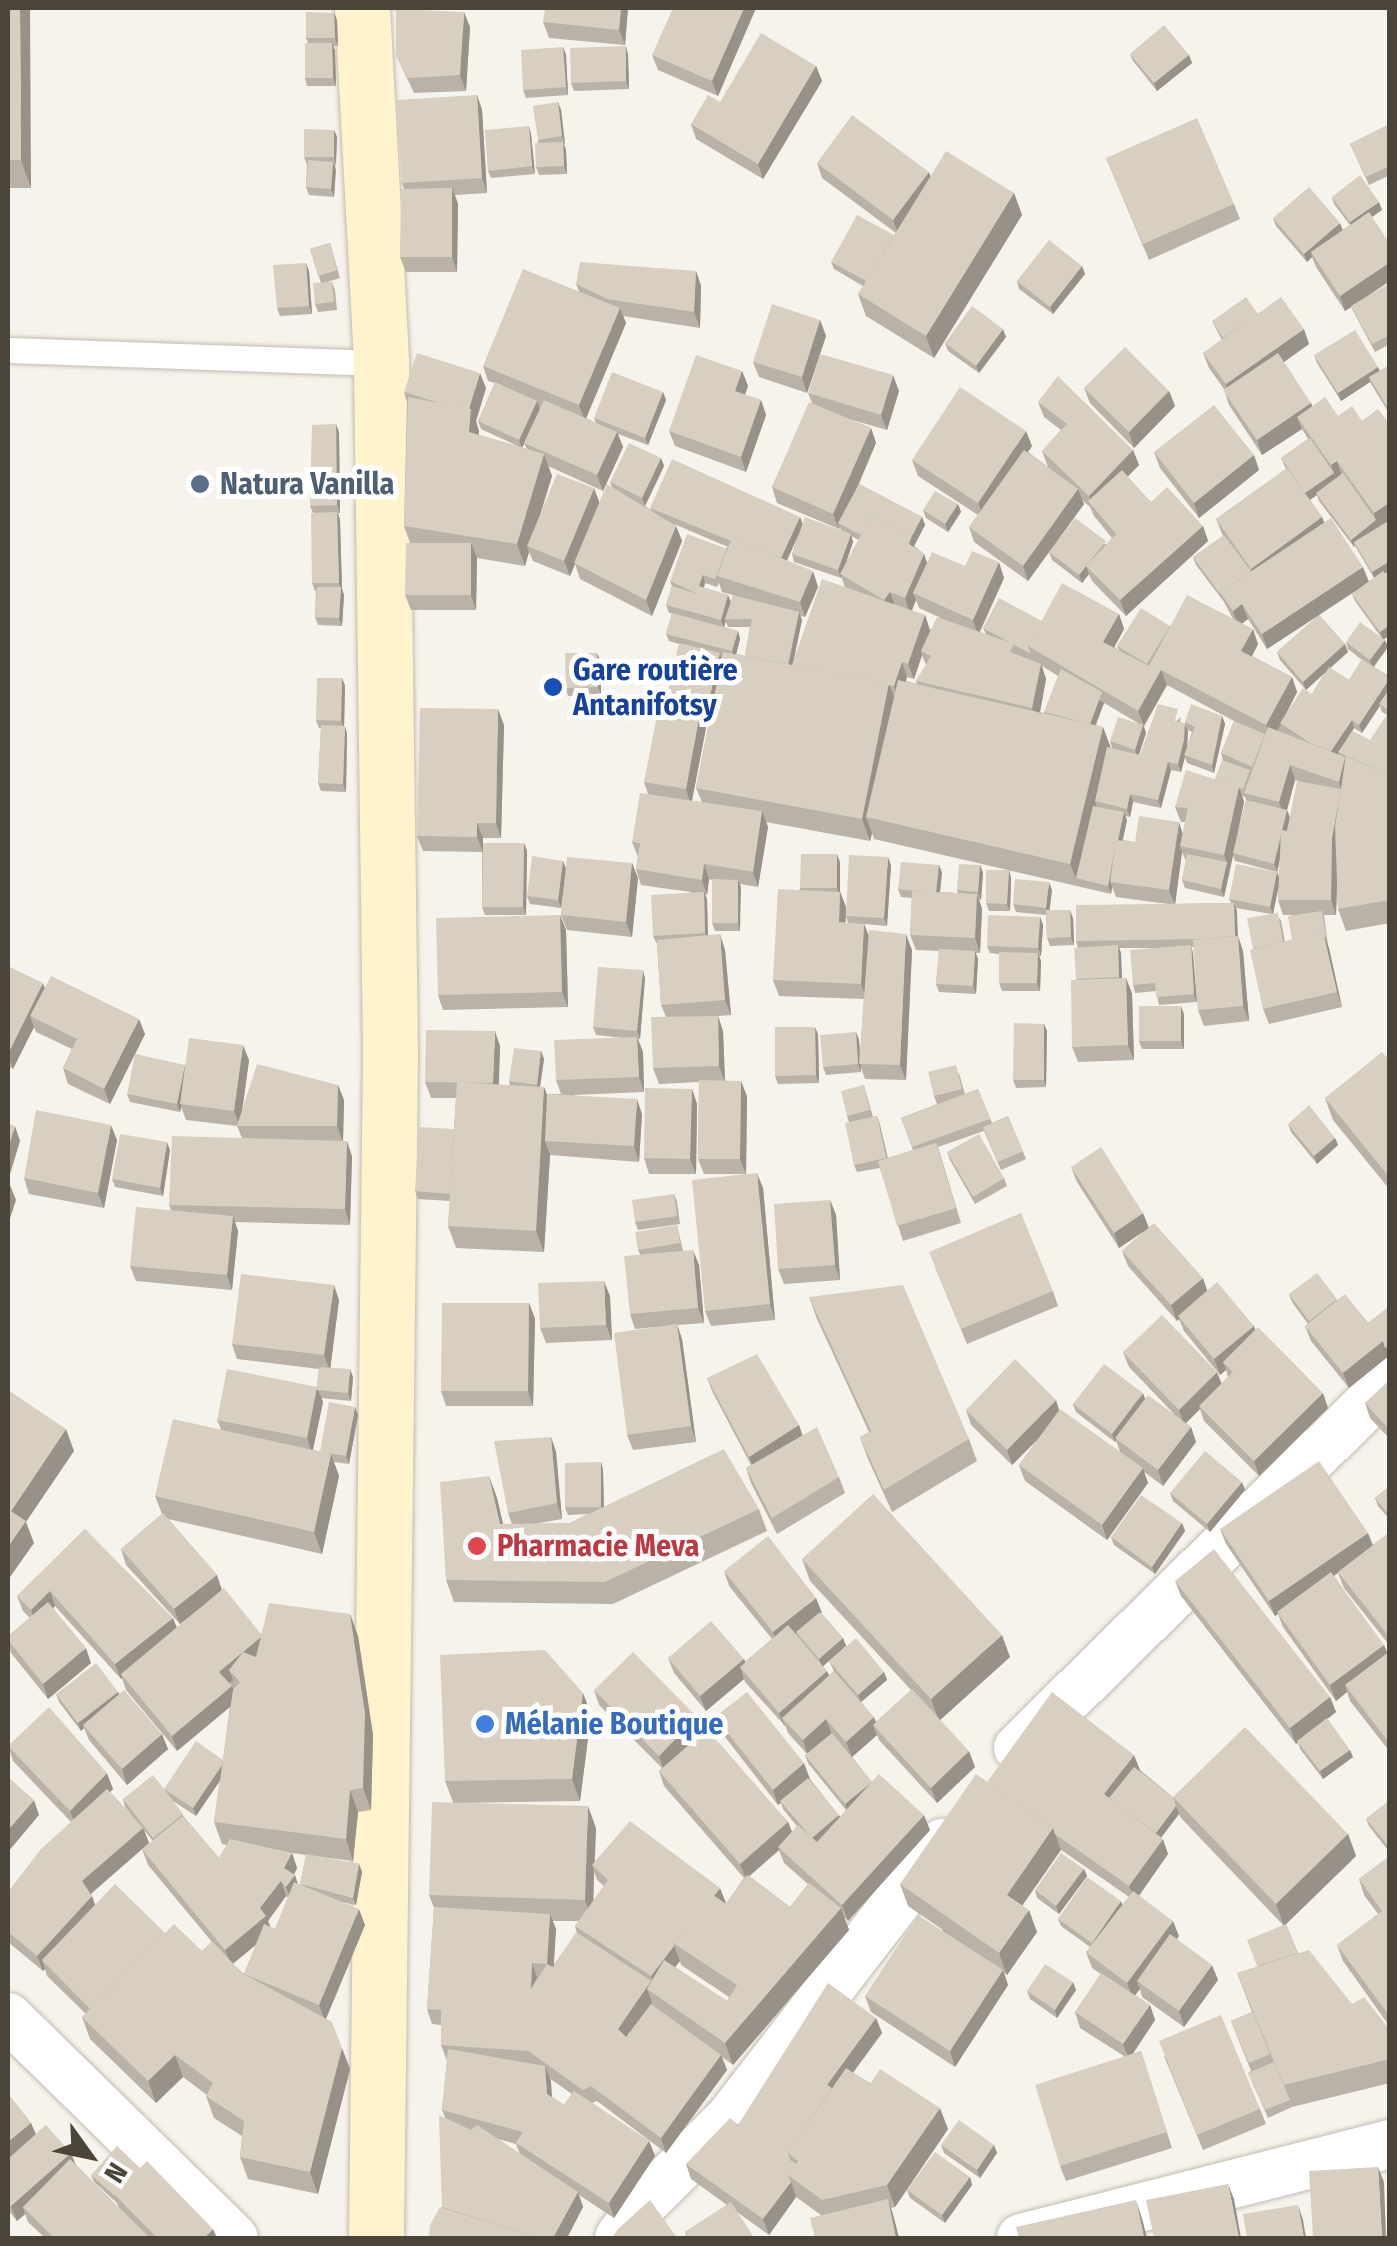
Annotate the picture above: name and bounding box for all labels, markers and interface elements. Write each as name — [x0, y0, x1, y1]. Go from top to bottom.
place label: Natura Vanilla — [220, 466, 394, 502]
marker: Natura Vanilla — [189, 473, 211, 495]
place label: Gare routière Antanifotsy — [573, 652, 738, 722]
marker: Gare routière Antanifotsy — [542, 676, 564, 698]
place label: Pharmacie Meva — [497, 1528, 699, 1564]
marker: Pharmacie Meva — [466, 1535, 488, 1557]
place label: Mélanie Boutique — [505, 1706, 724, 1742]
marker: Mélanie Boutique — [474, 1713, 496, 1735]
north arrow — [40, 2106, 140, 2206]
text: N — [97, 2157, 134, 2189]

